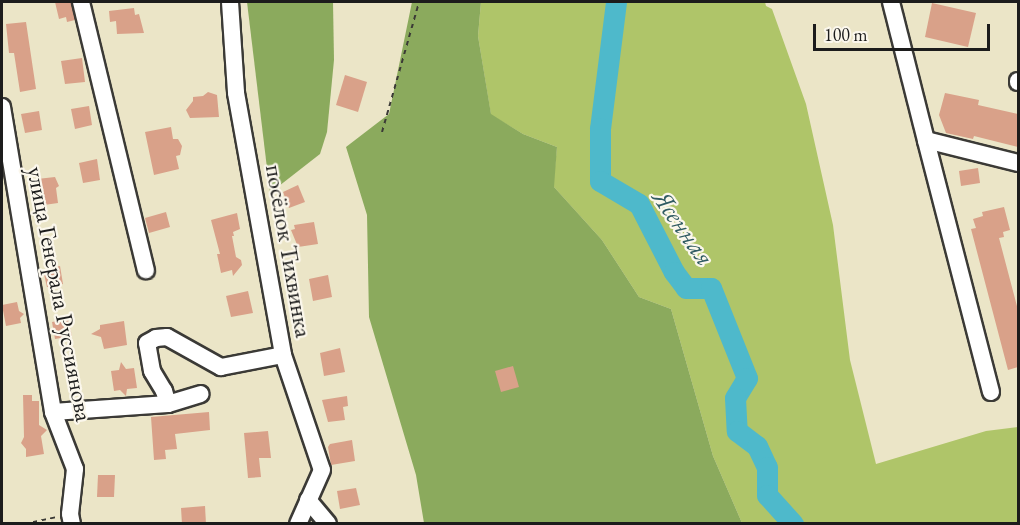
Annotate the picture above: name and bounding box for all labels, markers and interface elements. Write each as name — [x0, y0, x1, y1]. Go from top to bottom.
scale bar — [816, 12, 993, 50]
text: 100 m — [824, 23, 868, 46]
street label: посёлок Тихвинка — [260, 162, 318, 340]
street label: улица Генерала Руссиянова — [21, 164, 99, 424]
water label: Ясенная — [646, 184, 720, 272]

